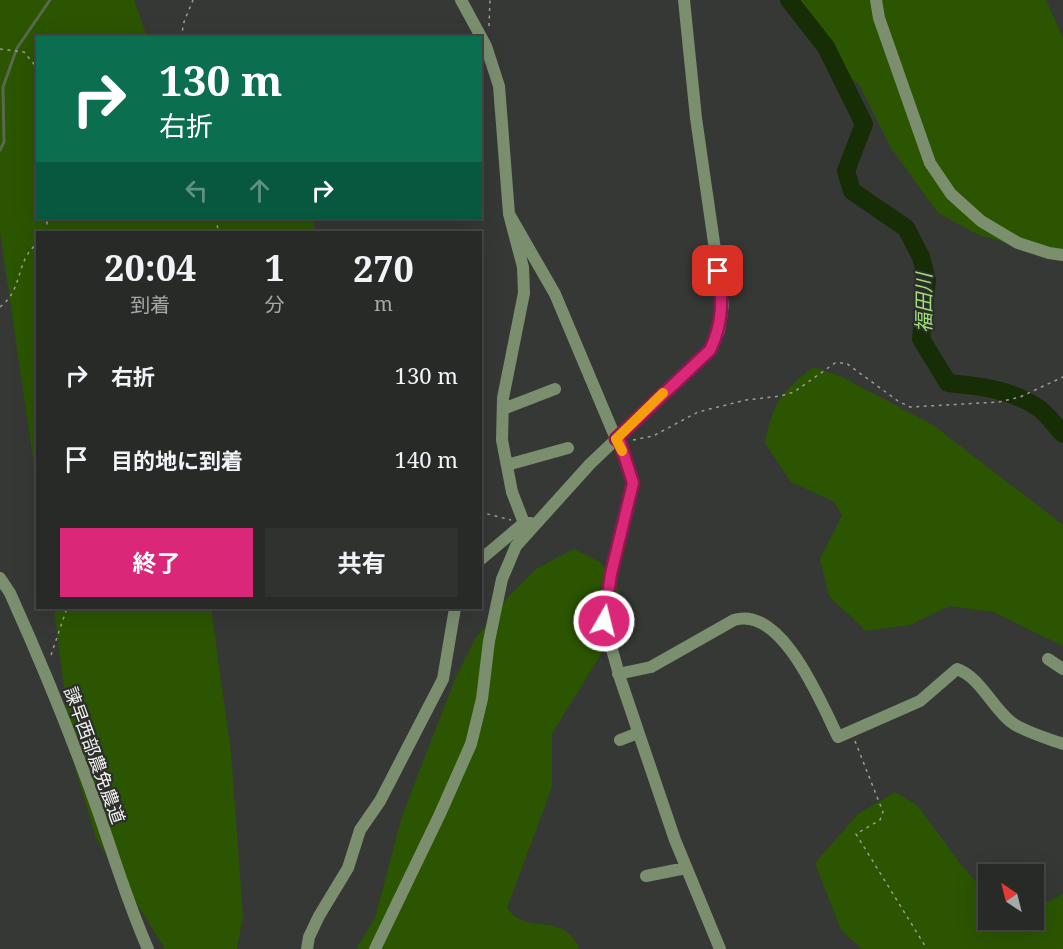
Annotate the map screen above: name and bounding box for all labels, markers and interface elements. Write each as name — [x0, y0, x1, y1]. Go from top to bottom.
text: 130 m — [159, 51, 283, 108]
icon: right — [60, 60, 138, 138]
text: 右折 — [159, 107, 213, 144]
icon: left — [180, 174, 213, 207]
icon: ahead — [243, 174, 276, 207]
icon: right — [306, 174, 339, 207]
text: 20:04 — [104, 243, 196, 292]
text: 1 — [264, 243, 285, 292]
text: 270 — [353, 244, 414, 293]
pin — [692, 245, 743, 296]
icon: arrive — [701, 254, 734, 287]
water label: 福田川 — [910, 271, 937, 333]
text: m — [374, 290, 393, 317]
text: 到着 — [130, 291, 170, 318]
text: 分 — [265, 291, 285, 318]
icon: right — [60, 359, 93, 392]
text: 130 m — [395, 360, 458, 390]
text: 右折 — [111, 361, 155, 391]
icon: arrive — [60, 443, 93, 476]
text: 140 m — [395, 444, 458, 474]
text: 目的地に到着 — [111, 445, 243, 475]
button: 終了 — [60, 528, 253, 597]
button: 共有 — [265, 528, 458, 597]
position arrow — [572, 589, 636, 653]
street label: 諫早西部農免農道 — [59, 683, 131, 827]
north arrow — [978, 864, 1044, 930]
map controls — [978, 864, 1044, 930]

